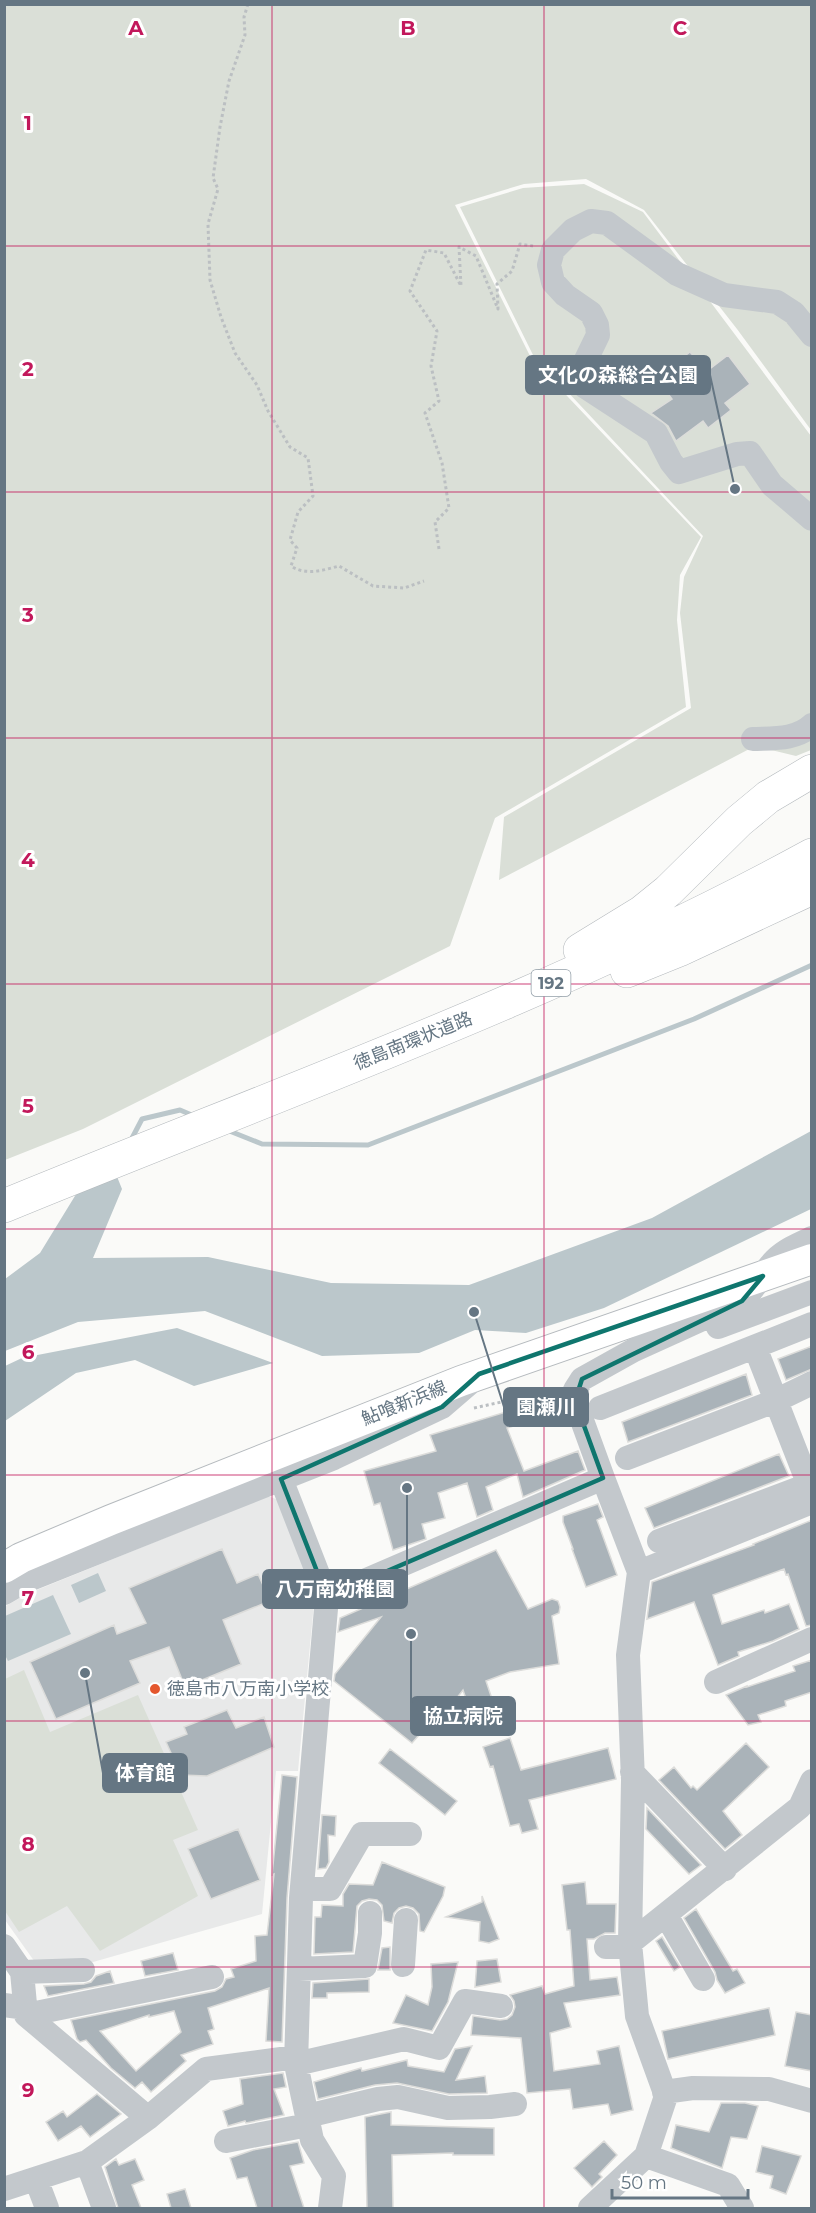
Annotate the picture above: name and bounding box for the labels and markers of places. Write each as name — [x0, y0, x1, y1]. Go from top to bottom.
callout: 文化の森総合公園 — [526, 356, 710, 394]
callout: 園瀬川 — [504, 1388, 588, 1426]
callout: 八万南幼稚園 — [263, 1570, 407, 1608]
place label: 徳島市八万南小学校 — [167, 1678, 329, 1700]
marker: 徳島市八万南小学校 — [148, 1682, 162, 1696]
callout: 協立病院 — [411, 1697, 515, 1735]
callout: 体育館 — [103, 1754, 187, 1792]

